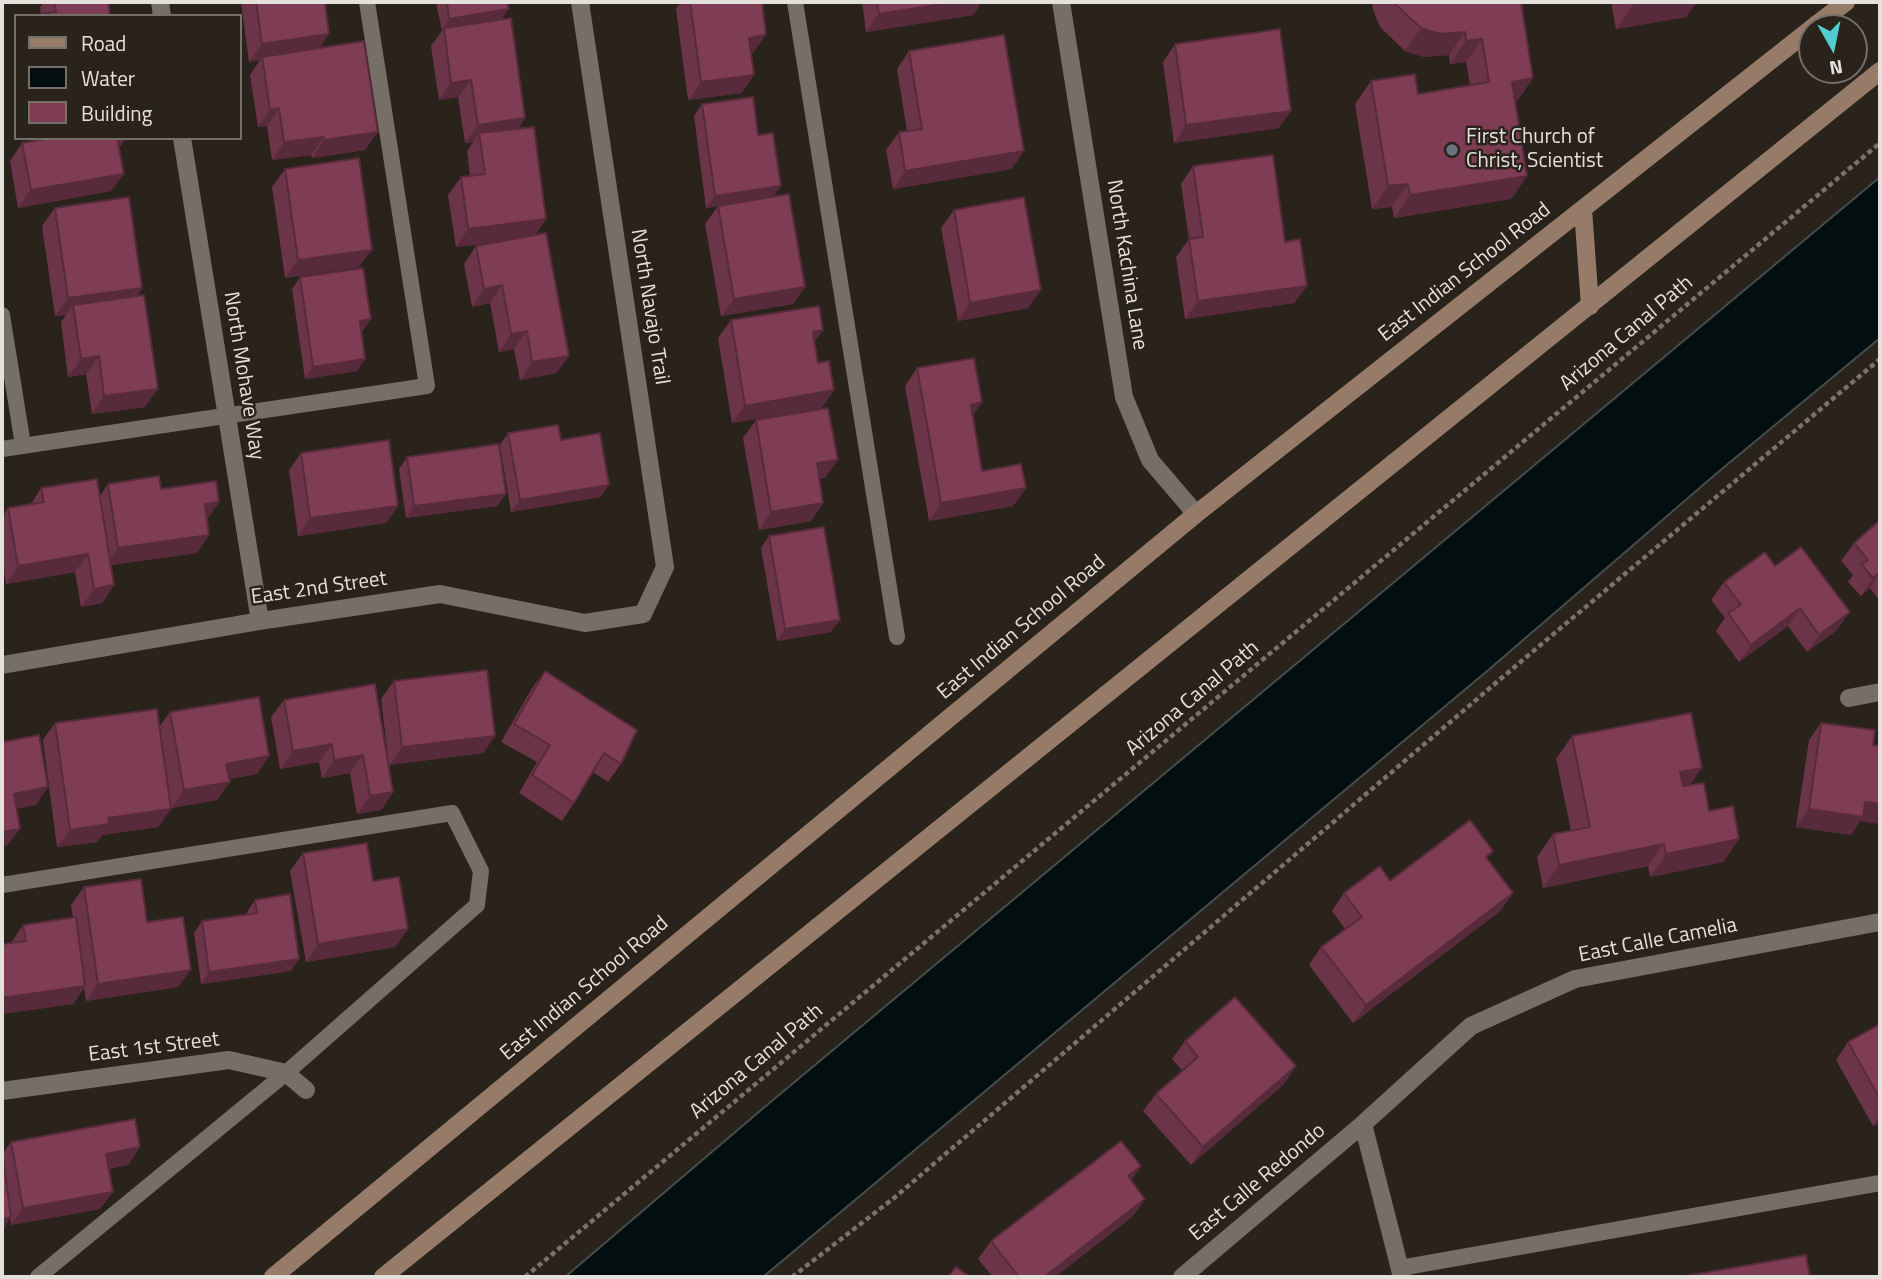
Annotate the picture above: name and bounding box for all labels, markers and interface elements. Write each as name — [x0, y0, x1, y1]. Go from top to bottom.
legend — [14, 14, 242, 140]
north arrow — [1798, 14, 1868, 84]
text: Road — [81, 27, 126, 59]
text: N — [1827, 53, 1845, 84]
text: Water — [81, 62, 135, 94]
text: Building — [81, 97, 152, 129]
place label: First Church of Christ, Scientist — [1466, 125, 1603, 175]
marker: First Church of Christ, Scientist — [1444, 142, 1460, 158]
street label: North Kachina Lane — [1100, 178, 1152, 352]
street label: East Indian School Road — [1374, 198, 1556, 348]
street label: North Navajo Trail — [624, 227, 674, 387]
street label: Arizona Canal Path — [1555, 271, 1699, 397]
street label: North Mohave Way — [217, 290, 269, 462]
street label: East Indian School Road — [933, 550, 1111, 706]
street label: East 2nd Street — [250, 567, 388, 611]
street label: Arizona Canal Path — [1121, 636, 1265, 762]
street label: East Indian School Road — [496, 911, 674, 1067]
street label: East Calle Camelia — [1577, 913, 1739, 969]
street label: Arizona Canal Path — [685, 999, 829, 1125]
street label: East 1st Street — [87, 1027, 221, 1069]
street label: East Calle Redondo — [1185, 1119, 1331, 1247]

